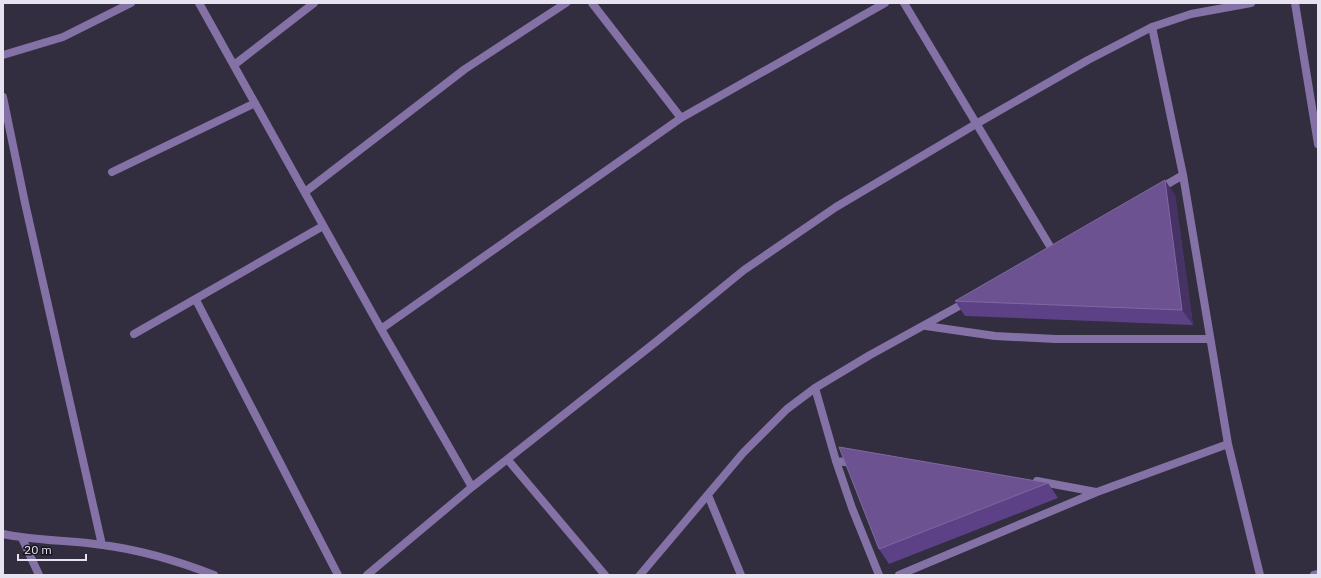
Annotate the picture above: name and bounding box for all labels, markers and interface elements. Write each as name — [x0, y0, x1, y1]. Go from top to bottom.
scale bar — [18, 536, 86, 562]
text: 20 m — [24, 542, 52, 557]

